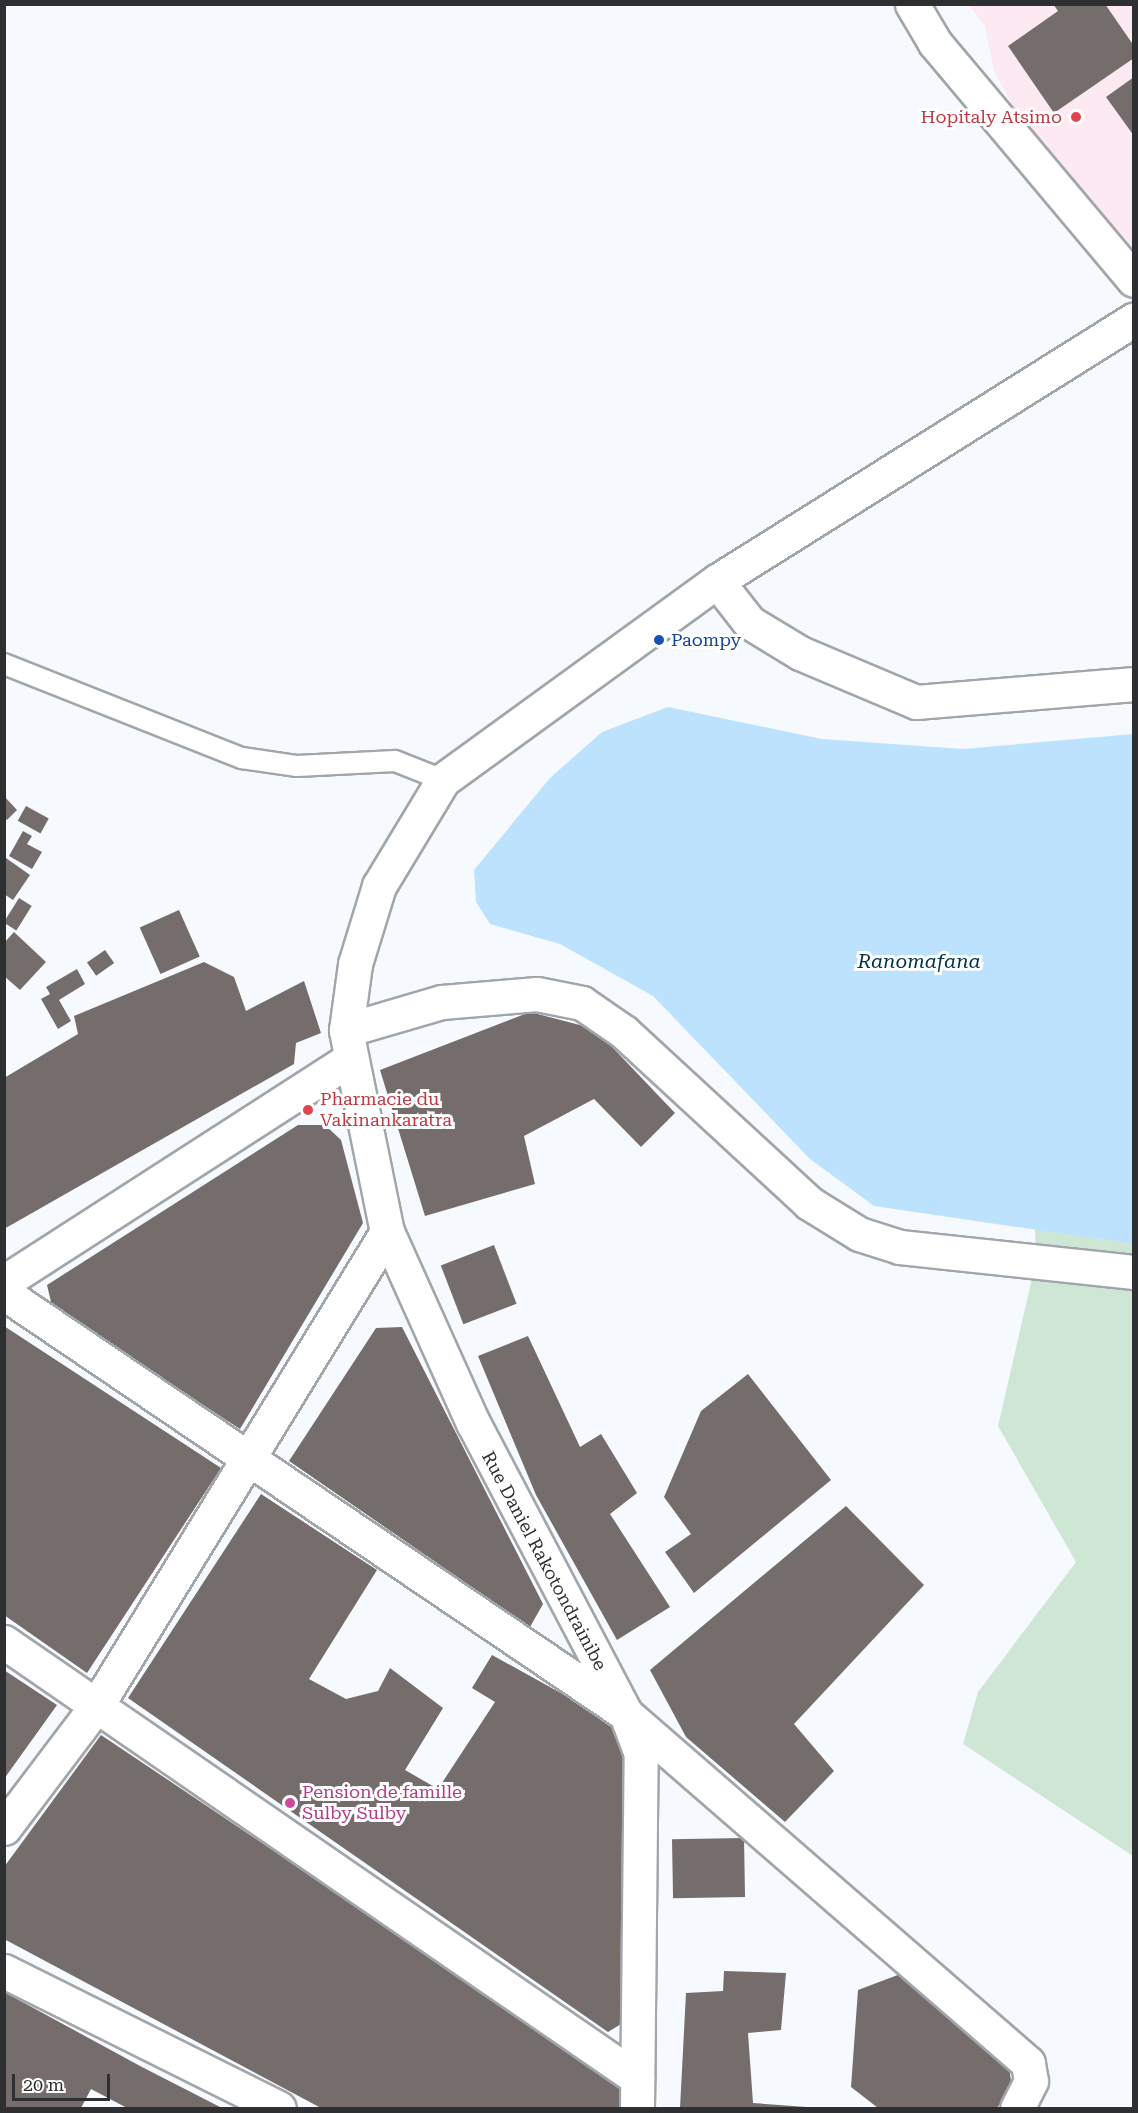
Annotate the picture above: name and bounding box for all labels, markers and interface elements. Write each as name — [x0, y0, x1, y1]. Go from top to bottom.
place label: Hopitaly Atsimo — [921, 106, 1062, 128]
marker: Hopitaly Atsimo — [1067, 108, 1085, 126]
place label: Paompy — [671, 629, 741, 651]
marker: Paompy — [652, 633, 666, 647]
water label: Ranomafana — [857, 949, 981, 973]
place label: Pharmacie du Vakinankaratra — [320, 1089, 452, 1132]
marker: Pharmacie du Vakinankaratra — [301, 1103, 315, 1117]
street label: Rue Daniel Rakotondrainibe — [477, 1448, 611, 1674]
place label: Pension de famille Sulby Sulby — [302, 1782, 462, 1824]
marker: Pension de famille Sulby Sulby — [283, 1796, 297, 1810]
scale bar — [15, 2062, 112, 2100]
text: 20 m — [23, 2074, 64, 2095]

